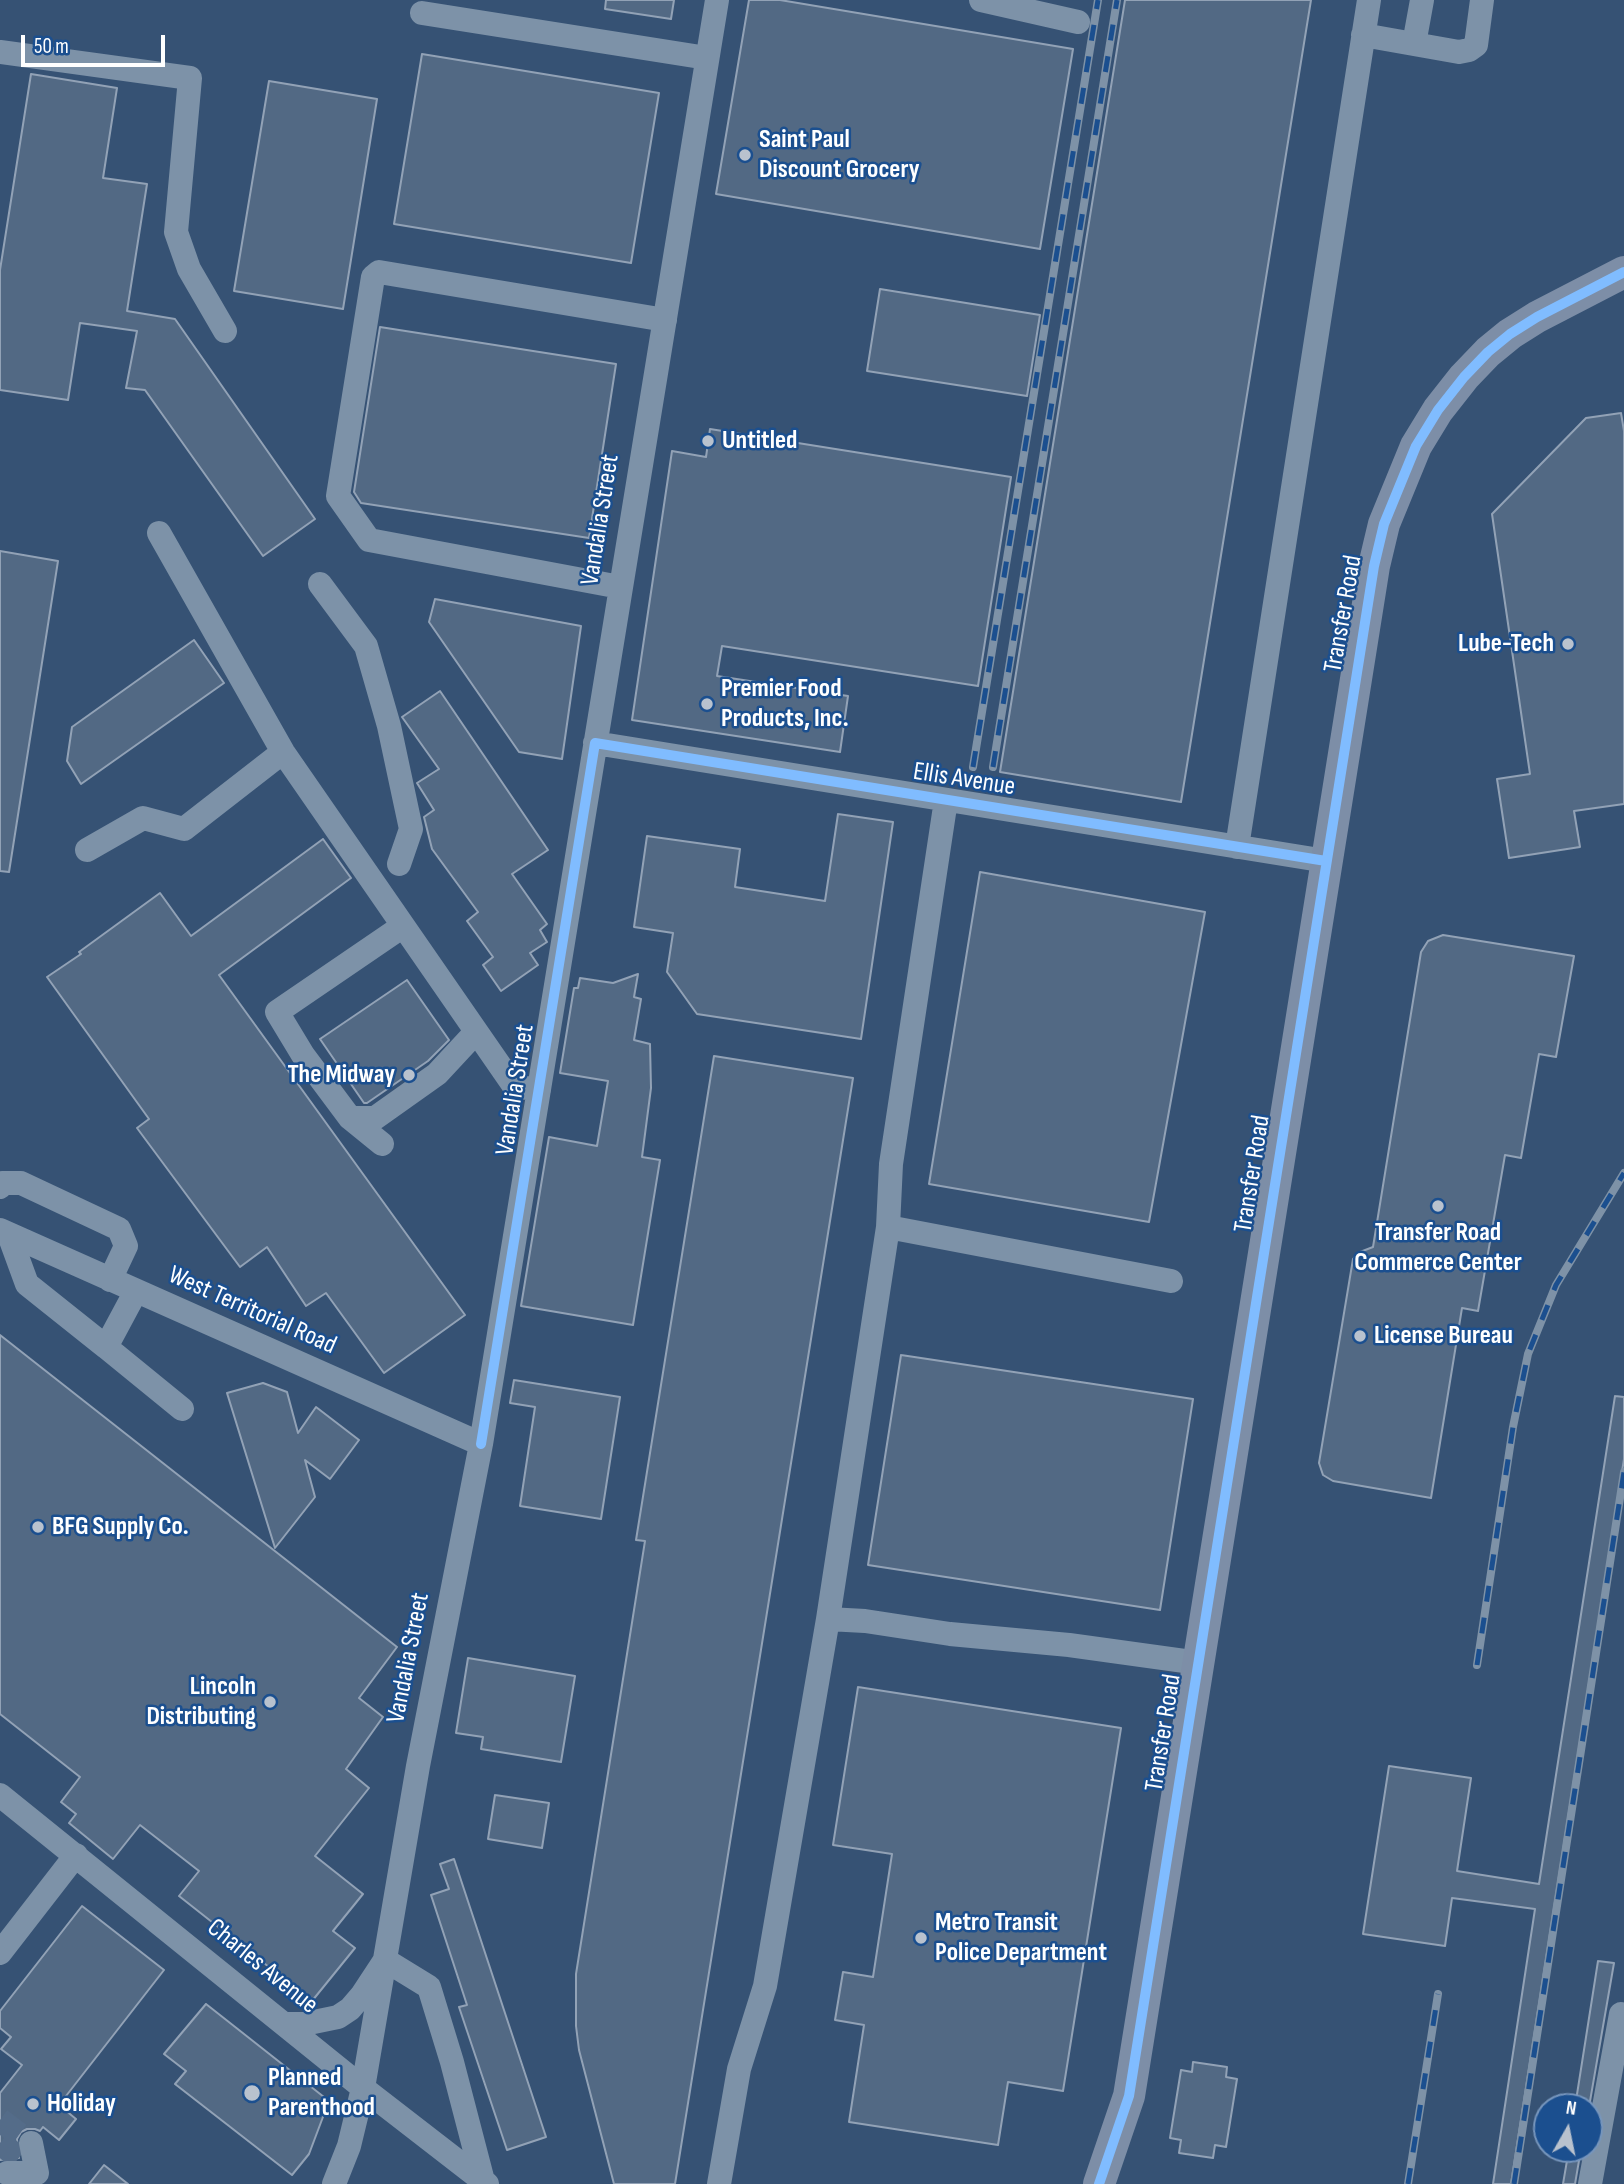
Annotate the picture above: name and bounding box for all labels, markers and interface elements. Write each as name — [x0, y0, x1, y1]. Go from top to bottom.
scale bar — [24, 21, 168, 65]
text: 50 m — [34, 34, 69, 59]
place label: Saint Paul Discount Grocery — [759, 124, 920, 186]
marker: Saint Paul Discount Grocery — [737, 147, 753, 163]
place label: Untitled — [722, 425, 797, 457]
marker: Untitled — [700, 433, 716, 449]
street label: Vandalia Street — [575, 452, 627, 588]
street label: Transfer Road — [1318, 553, 1370, 675]
place label: Lube-Tech — [1458, 628, 1554, 660]
marker: Lube-Tech — [1560, 636, 1576, 652]
place label: Premier Food Products, Inc. — [721, 673, 849, 734]
marker: Premier Food Products, Inc. — [699, 696, 715, 712]
street label: Ellis Avenue — [911, 757, 1017, 803]
street label: Vandalia Street — [490, 1022, 542, 1158]
place label: The Midway — [287, 1059, 395, 1091]
marker: The Midway — [401, 1067, 417, 1083]
street label: Transfer Road — [1228, 1113, 1278, 1235]
marker: Transfer Road Commerce Center — [1430, 1198, 1446, 1214]
place label: Transfer Road Commerce Center — [1354, 1217, 1522, 1278]
street label: West Territorial Road — [163, 1260, 341, 1362]
place label: License Bureau — [1374, 1320, 1513, 1352]
marker: License Bureau — [1352, 1328, 1368, 1344]
place label: BFG Supply Co. — [52, 1511, 189, 1543]
marker: BFG Supply Co. — [30, 1519, 46, 1535]
street label: Vandalia Street — [381, 1590, 437, 1726]
place label: Lincoln Distributing — [146, 1671, 256, 1732]
street label: Transfer Road — [1139, 1672, 1189, 1794]
marker: Lincoln Distributing — [262, 1694, 278, 1710]
place label: Metro Transit Police Department — [935, 1907, 1107, 1968]
street label: Charles Avenue — [200, 1913, 324, 2021]
marker: Metro Transit Police Department — [913, 1930, 929, 1946]
place label: Planned Parenthood — [268, 2062, 375, 2124]
marker: Planned Parenthood — [242, 2083, 262, 2103]
place label: Holiday — [47, 2088, 116, 2120]
north arrow — [1533, 2093, 1603, 2163]
marker: Holiday — [25, 2096, 41, 2112]
text: N — [1564, 2097, 1578, 2121]

